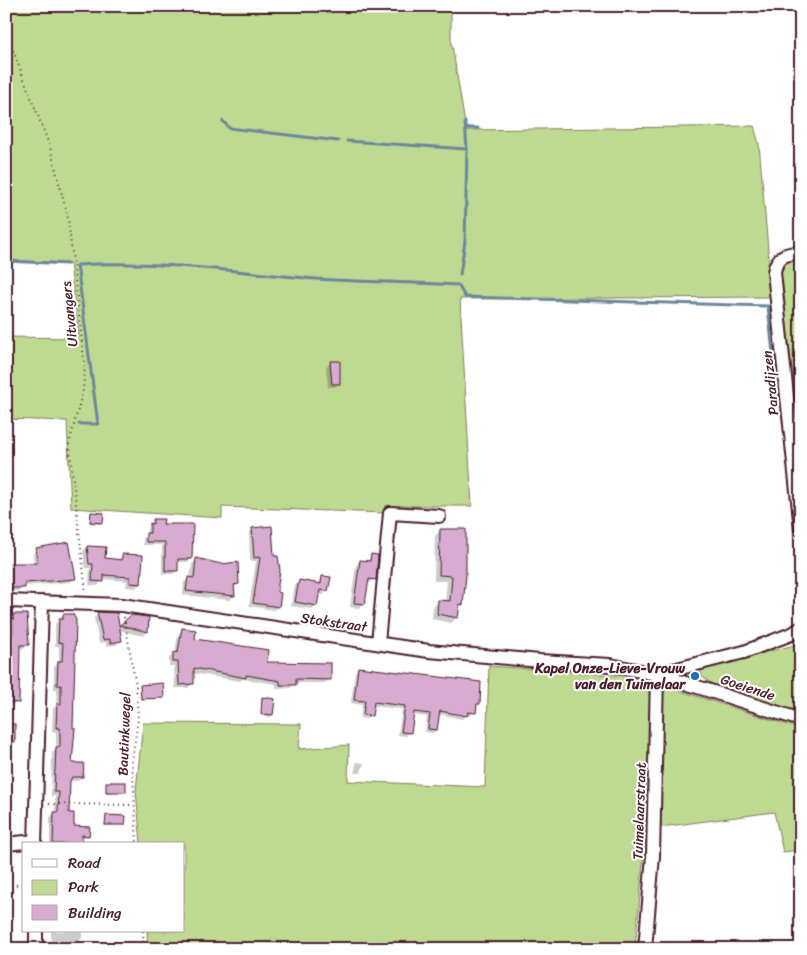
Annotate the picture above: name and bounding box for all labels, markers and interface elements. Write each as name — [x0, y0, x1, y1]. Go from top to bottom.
street label: Uitvangers — [54, 280, 85, 348]
street label: Paradijzen — [755, 349, 786, 417]
street label: Stokstraat — [299, 605, 370, 640]
place label: Kapel Onze-Lieve-Vrouw van den Tuimelaar — [534, 656, 686, 697]
street label: Goeiende — [717, 667, 778, 708]
marker: Kapel Onze-Lieve-Vrouw van den Tuimelaar — [689, 670, 701, 682]
street label: Bautinkwegel — [111, 691, 138, 776]
street label: Tuimelaarstraat — [625, 762, 654, 860]
legend — [22, 842, 185, 932]
text: Road — [68, 850, 101, 876]
text: Park — [68, 874, 99, 900]
text: Building — [68, 900, 122, 926]

